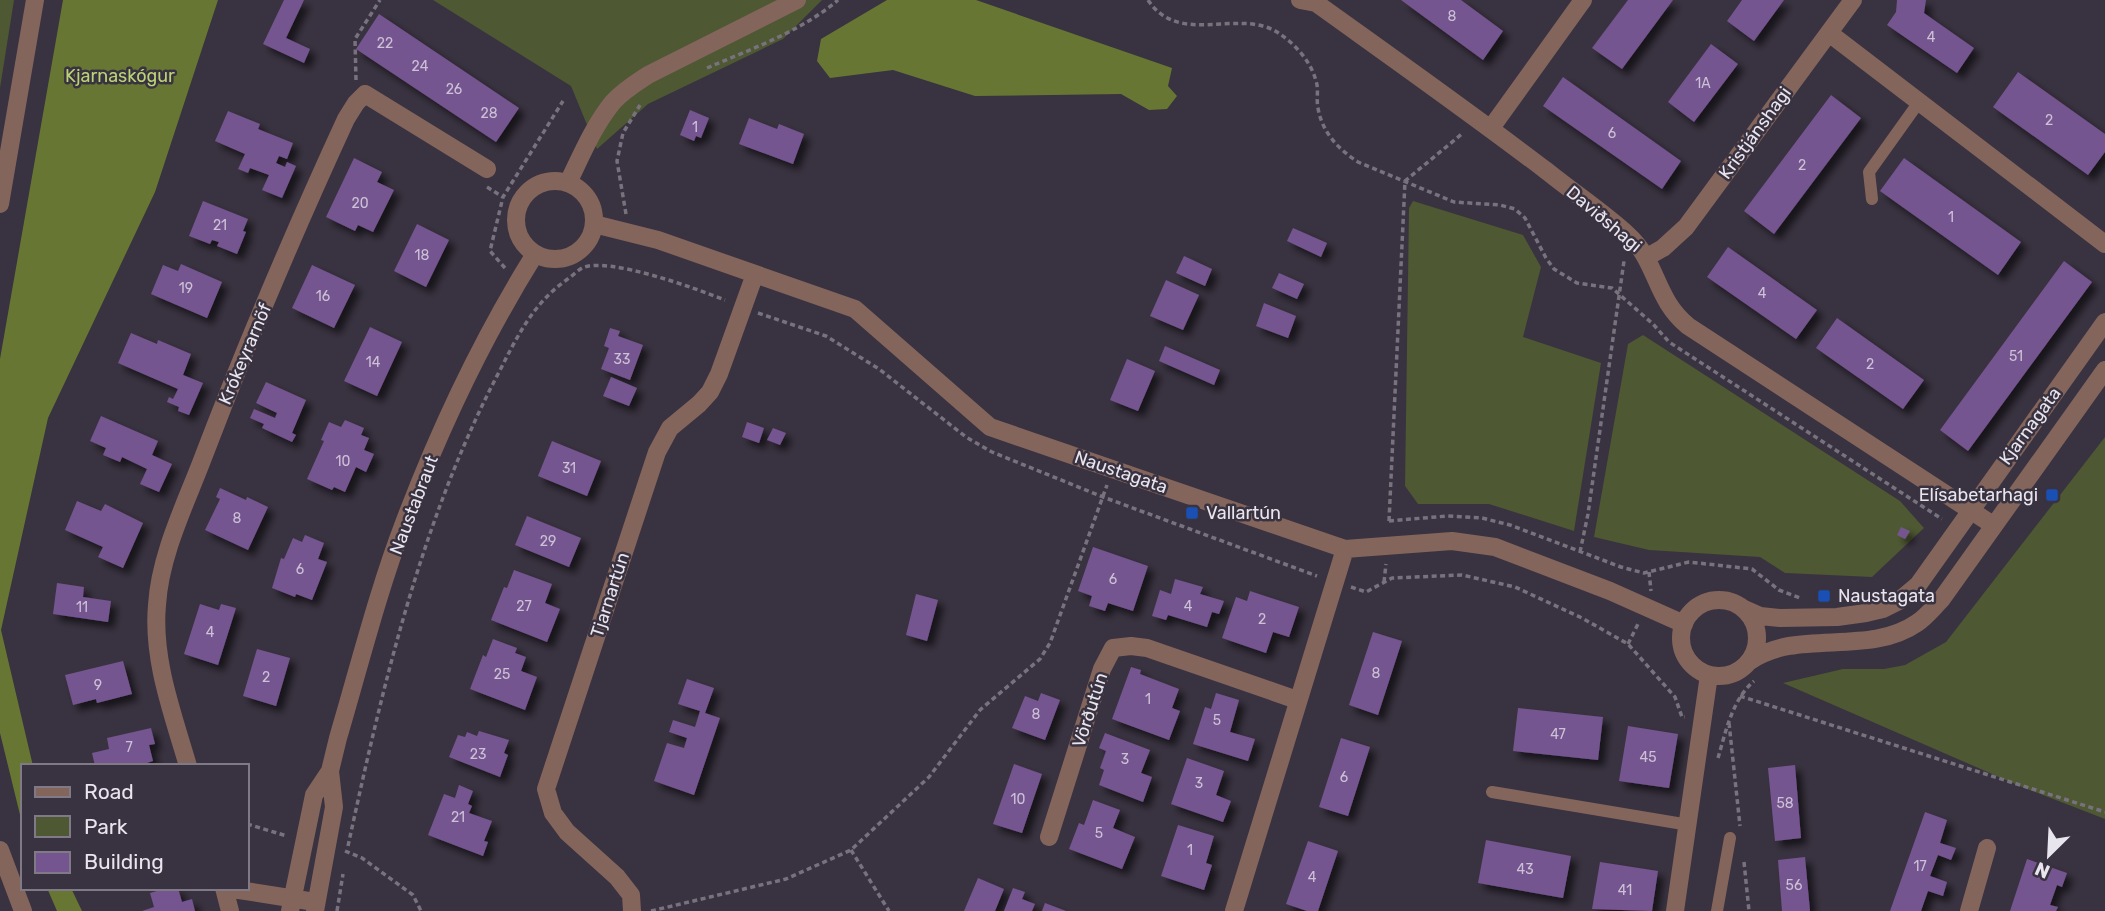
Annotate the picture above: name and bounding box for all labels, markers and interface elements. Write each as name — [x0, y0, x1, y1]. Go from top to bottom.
house number: 8 — [1448, 8, 1457, 25]
house number: 4 — [1927, 29, 1936, 46]
house number: 22 — [377, 35, 393, 52]
house number: 24 — [412, 58, 429, 75]
park label: Kjarnaskógur — [65, 65, 175, 87]
house number: 1A — [1695, 75, 1711, 92]
house number: 26 — [446, 81, 462, 98]
street label: Kristjánshagi — [1714, 83, 1796, 183]
house number: 28 — [480, 105, 498, 122]
house number: 2 — [2045, 112, 2053, 129]
house number: 1 — [692, 119, 698, 136]
house number: 6 — [1608, 125, 1616, 142]
house number: 2 — [1798, 157, 1806, 174]
street label: Daviðshagi — [1562, 181, 1646, 257]
house number: 20 — [351, 195, 369, 212]
house number: 1 — [1948, 209, 1954, 226]
house number: 21 — [213, 217, 227, 234]
house number: 18 — [415, 247, 430, 264]
house number: 19 — [179, 280, 193, 297]
house number: 4 — [1758, 285, 1767, 302]
house number: 16 — [316, 288, 330, 305]
street label: Krókeyrarnöf — [214, 300, 276, 408]
house number: 51 — [2009, 348, 2023, 365]
house number: 33 — [614, 351, 630, 368]
house number: 14 — [366, 354, 381, 371]
house number: 2 — [1866, 356, 1874, 373]
street label: Kjarnagata — [1994, 383, 2066, 469]
street label: Naustagata — [1072, 446, 1170, 498]
street label: Naustabraut — [385, 452, 443, 558]
house number: 10 — [336, 453, 351, 470]
house number: 31 — [562, 460, 576, 477]
place label: Elísabetarhagi — [1919, 484, 2038, 506]
marker: Elísabetarhagi — [2044, 487, 2060, 503]
place label: Vallartún — [1206, 502, 1281, 524]
marker: Vallartún — [1184, 505, 1200, 521]
house number: 8 — [233, 510, 242, 527]
house number: 29 — [540, 533, 556, 550]
street label: Tjarnartún — [586, 550, 634, 640]
house number: 6 — [296, 561, 304, 578]
house number: 6 — [1109, 571, 1117, 588]
place label: Naustagata — [1838, 585, 1935, 607]
marker: Naustagata — [1816, 588, 1832, 604]
house number: 27 — [516, 598, 532, 615]
house number: 4 — [1184, 598, 1193, 615]
house number: 11 — [76, 599, 88, 616]
house number: 2 — [1258, 611, 1266, 628]
house number: 4 — [206, 624, 215, 641]
house number: 8 — [1372, 665, 1381, 682]
house number: 25 — [494, 666, 510, 683]
house number: 2 — [262, 669, 270, 686]
street label: Vörðutún — [1068, 670, 1112, 750]
house number: 9 — [94, 677, 102, 694]
house number: 1 — [1145, 691, 1151, 708]
house number: 8 — [1032, 706, 1041, 723]
house number: 5 — [1213, 712, 1221, 729]
house number: 47 — [1550, 726, 1566, 743]
house number: 7 — [125, 739, 133, 756]
house number: 23 — [470, 746, 486, 763]
house number: 45 — [1639, 749, 1657, 766]
house number: 3 — [1121, 751, 1129, 768]
legend — [21, 764, 248, 890]
house number: 6 — [1340, 769, 1348, 786]
house number: 3 — [1195, 775, 1203, 792]
text: Road — [84, 779, 134, 804]
house number: 10 — [1011, 791, 1026, 808]
house number: 58 — [1776, 795, 1794, 812]
house number: 21 — [451, 809, 465, 826]
text: Park — [84, 814, 128, 839]
north arrow — [2014, 820, 2084, 890]
house number: 5 — [1095, 825, 1103, 842]
house number: 1 — [1187, 842, 1193, 859]
text: Building — [84, 849, 164, 874]
text: N — [2031, 857, 2053, 883]
house number: 17 — [1913, 858, 1927, 875]
house number: 43 — [1516, 861, 1534, 878]
house number: 4 — [1308, 869, 1317, 886]
house number: 56 — [1786, 877, 1802, 894]
house number: 41 — [1618, 882, 1632, 899]

